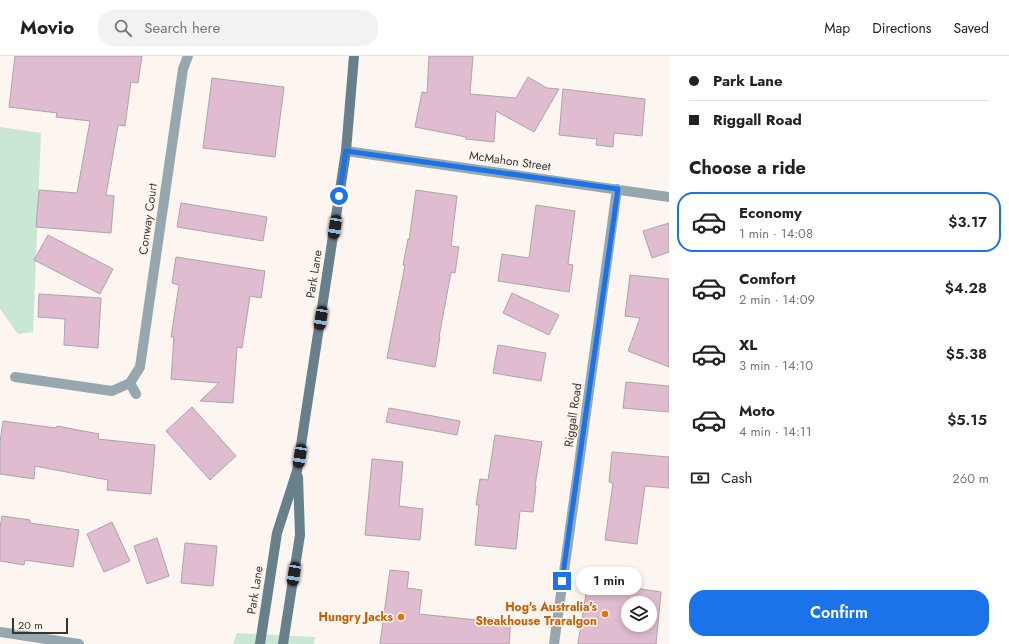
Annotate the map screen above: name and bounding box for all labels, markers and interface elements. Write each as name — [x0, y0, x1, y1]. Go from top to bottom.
search box — [98, 10, 378, 46]
text: Movio — [20, 14, 74, 41]
icon: search — [112, 17, 134, 39]
text: Search here — [144, 17, 220, 39]
text: Map — [824, 18, 850, 38]
text: Directions — [872, 18, 932, 38]
text: Saved — [954, 18, 989, 38]
text: Park Lane — [713, 70, 783, 92]
text: Riggall Road — [713, 109, 802, 131]
street label: McMahon Street — [468, 146, 552, 176]
text: Choose a ride — [689, 155, 806, 181]
street label: Conway Court — [134, 182, 162, 256]
route start — [330, 187, 348, 205]
text: Economy — [739, 202, 802, 224]
icon: car — [691, 204, 727, 240]
text: $3.17 — [948, 211, 987, 233]
car — [327, 214, 343, 240]
text: 1 min · 14:08 — [739, 224, 813, 243]
street label: Park Lane — [301, 249, 327, 299]
text: Comfort — [739, 268, 796, 290]
icon: car — [691, 270, 727, 306]
text: $4.28 — [945, 277, 987, 299]
text: 2 min · 14:09 — [739, 290, 815, 309]
car — [313, 305, 329, 331]
text: XL — [739, 334, 757, 356]
icon: car — [691, 336, 727, 372]
text: $5.38 — [946, 343, 987, 365]
text: 3 min · 14:10 — [739, 356, 813, 375]
street label: Riggall Road — [560, 382, 586, 448]
text: Moto — [739, 400, 775, 422]
icon: car — [691, 402, 727, 438]
text: $5.15 — [947, 409, 987, 431]
text: 4 min · 14:11 — [739, 422, 812, 441]
car — [292, 443, 308, 469]
icon: cash — [689, 467, 711, 489]
text: Cash — [721, 467, 752, 489]
text: 260 m — [952, 469, 989, 488]
car — [286, 561, 302, 587]
street label: Park Lane — [242, 565, 268, 615]
callout: 1 min — [576, 567, 642, 595]
text: 1 min — [593, 571, 625, 590]
route end — [553, 572, 571, 590]
button: Confirm — [689, 590, 989, 636]
map controls — [621, 596, 657, 632]
button: layers — [621, 596, 657, 632]
place label: Hog's Australia's Steakhouse Traralgon — [476, 598, 598, 630]
place label: Hungry Jacks — [319, 608, 394, 626]
marker: Hog's Australia's Steakhouse Traralgon — [600, 609, 610, 619]
marker: Hungry Jacks — [396, 612, 406, 622]
scale bar — [12, 616, 68, 635]
text: 20 m — [18, 617, 43, 633]

